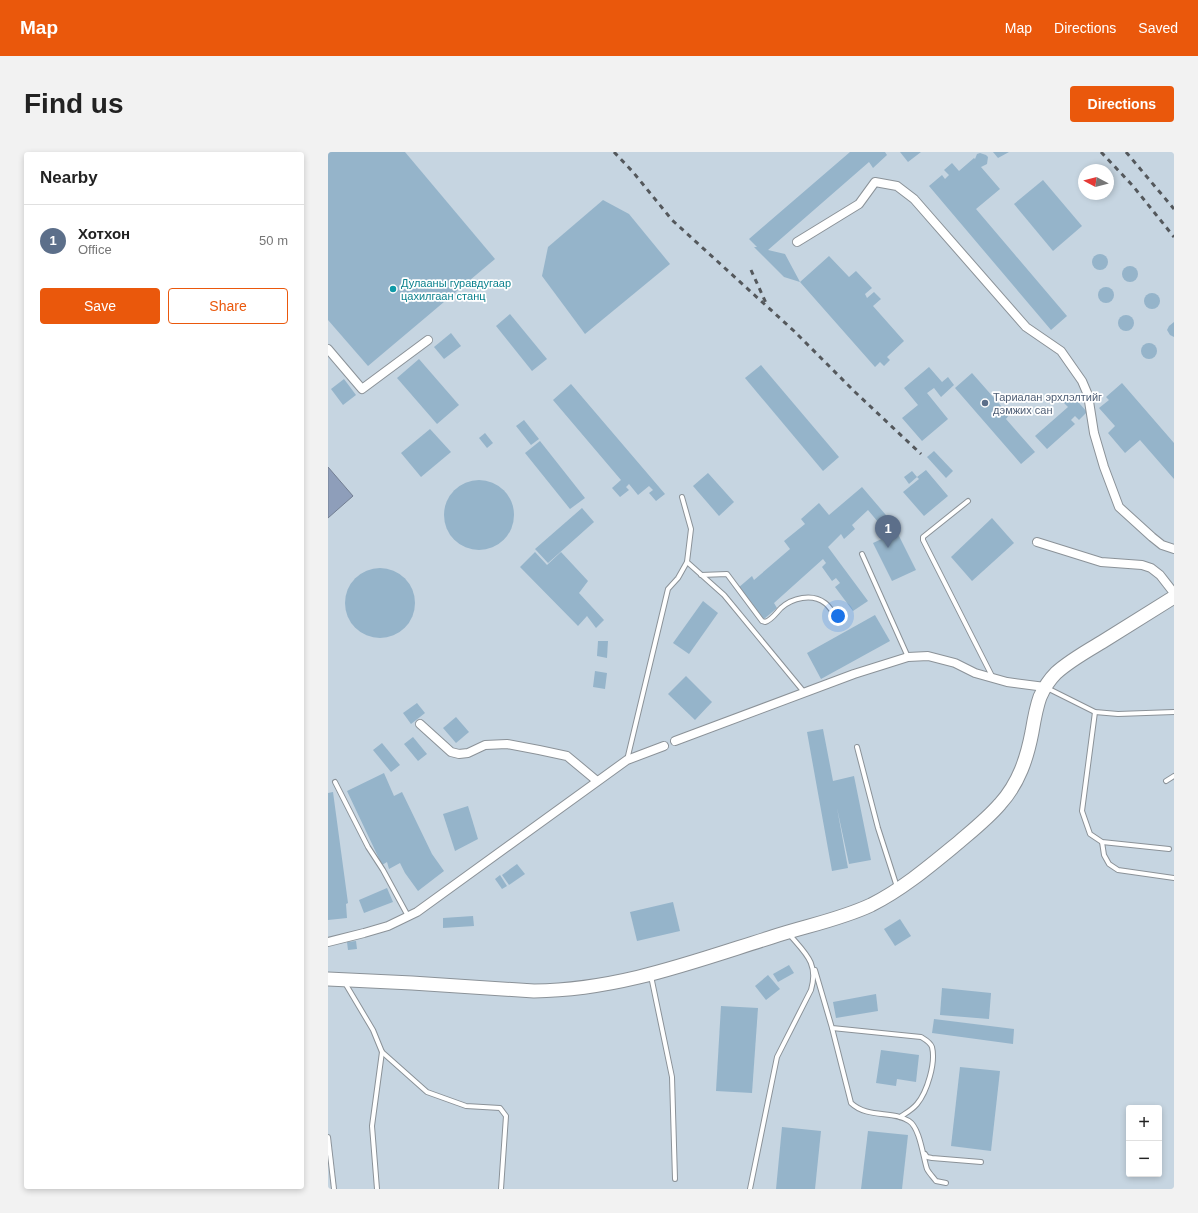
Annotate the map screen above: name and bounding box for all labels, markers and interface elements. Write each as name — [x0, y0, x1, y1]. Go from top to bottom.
text: Map — [20, 17, 58, 38]
text: Map — [1005, 20, 1032, 36]
text: Directions — [1054, 20, 1116, 36]
text: Saved — [1138, 20, 1178, 36]
button: Directions — [1070, 86, 1174, 122]
text: Find us — [24, 88, 124, 119]
north arrow — [1078, 164, 1114, 200]
text: Nearby — [40, 168, 98, 187]
text: Хотхон — [78, 225, 130, 242]
text: 1 — [49, 233, 57, 248]
text: 50 m — [259, 233, 288, 248]
text: Office — [78, 242, 112, 257]
place label: Дулааны гуравдугаар цахилгаан станц — [401, 277, 511, 302]
marker: Дулааны гуравдугаар цахилгаан станц — [388, 284, 398, 294]
button: Save — [40, 288, 160, 324]
button: Share — [168, 288, 288, 324]
place label: Тариалан эрхлэлтийг дэмжих сан — [993, 391, 1102, 416]
marker: Тариалан эрхлэлтийг дэмжих сан — [980, 398, 990, 408]
pin: 1 — [875, 515, 901, 548]
your location — [828, 606, 848, 626]
map controls — [1126, 1105, 1162, 1177]
button: + — [1126, 1105, 1162, 1141]
button: − — [1126, 1141, 1162, 1177]

